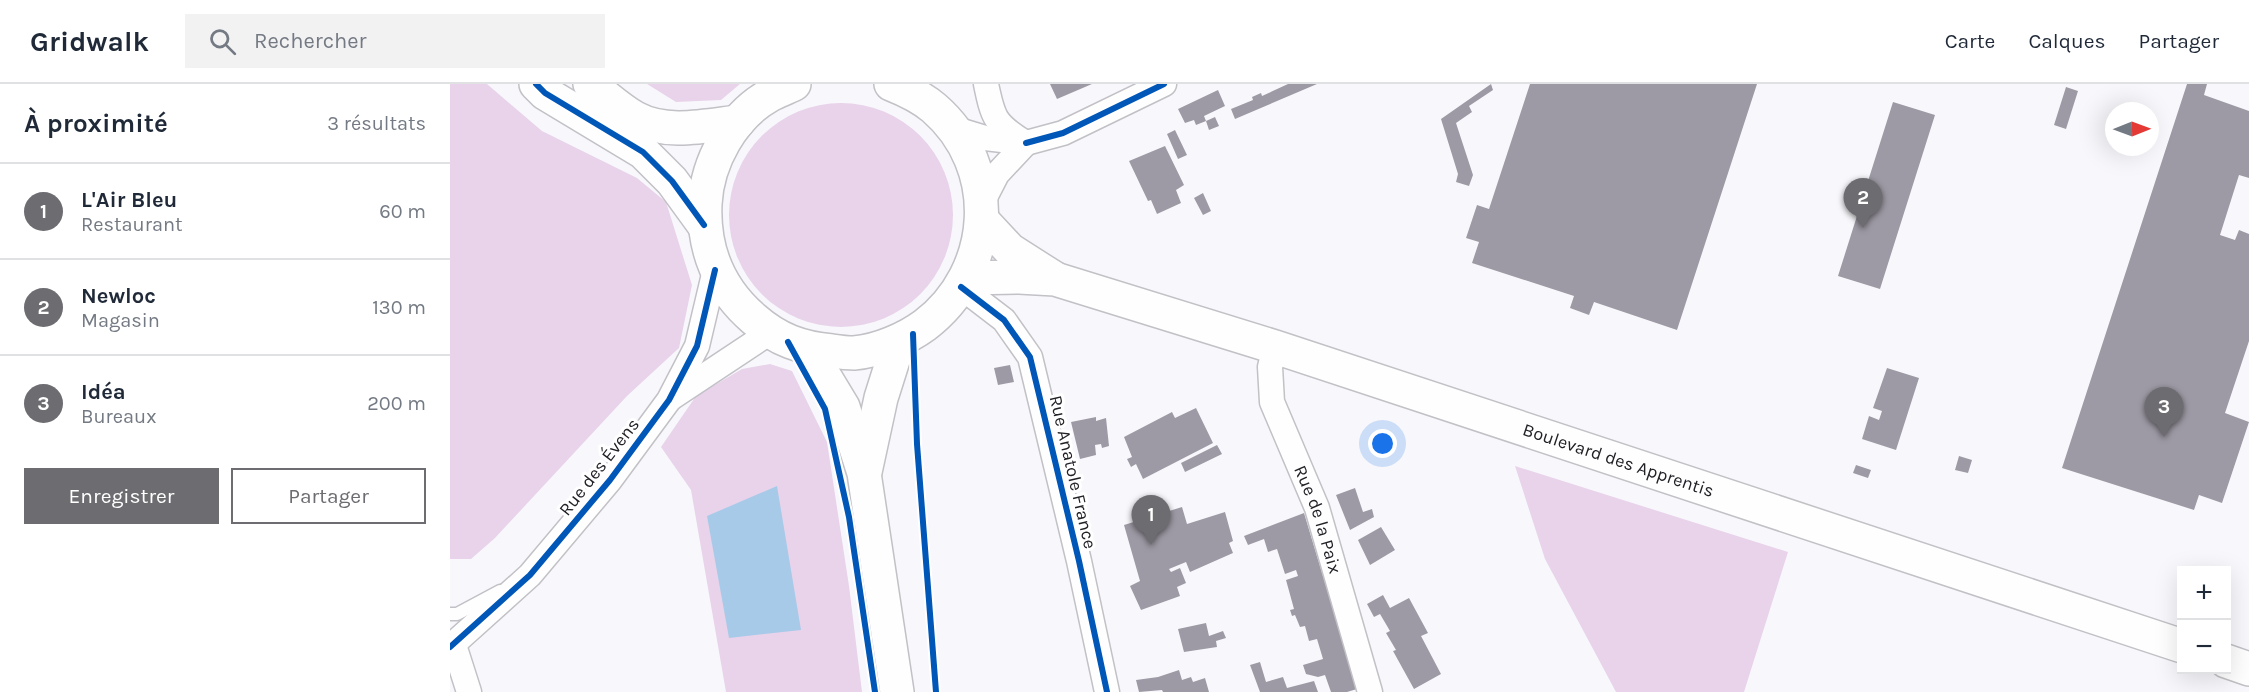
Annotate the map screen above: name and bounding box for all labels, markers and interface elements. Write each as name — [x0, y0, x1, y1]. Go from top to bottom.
search box — [185, 14, 605, 68]
text: Gridwalk — [30, 25, 149, 58]
icon: search — [206, 25, 239, 58]
text: Rechercher — [254, 28, 367, 54]
text: Carte — [1945, 29, 1995, 53]
text: Calques — [2028, 29, 2106, 53]
text: Partager — [2139, 29, 2219, 53]
north arrow — [2105, 102, 2159, 156]
text: À proximité — [24, 108, 168, 139]
text: 3 résultats — [327, 112, 426, 135]
pin: 2 — [1844, 178, 1882, 228]
text: L'Air Bleu — [81, 187, 177, 213]
text: 1 — [40, 200, 47, 223]
text: 60 m — [379, 200, 426, 223]
text: Restaurant — [81, 213, 183, 236]
text: Newloc — [81, 283, 156, 309]
text: 2 — [37, 296, 50, 319]
text: 130 m — [372, 296, 426, 319]
text: Magasin — [81, 309, 160, 332]
text: Idéa — [81, 379, 126, 405]
pin: 3 — [2144, 388, 2184, 437]
text: 3 — [37, 392, 50, 415]
text: 200 m — [367, 392, 426, 415]
street label: Rue Anatole France — [1045, 393, 1101, 551]
text: Bureaux — [81, 405, 156, 428]
street label: Rue des Évens — [553, 413, 644, 520]
street label: Boulevard des Apprentis — [1520, 418, 1717, 502]
your location — [1368, 429, 1397, 458]
street label: Rue de la Paix — [1289, 462, 1346, 576]
button: Enregistrer — [24, 468, 219, 524]
button: Partager — [231, 468, 426, 524]
pin: 1 — [1132, 496, 1170, 545]
map controls — [2177, 566, 2231, 674]
button: + — [2177, 566, 2231, 620]
button: − — [2177, 620, 2231, 674]

